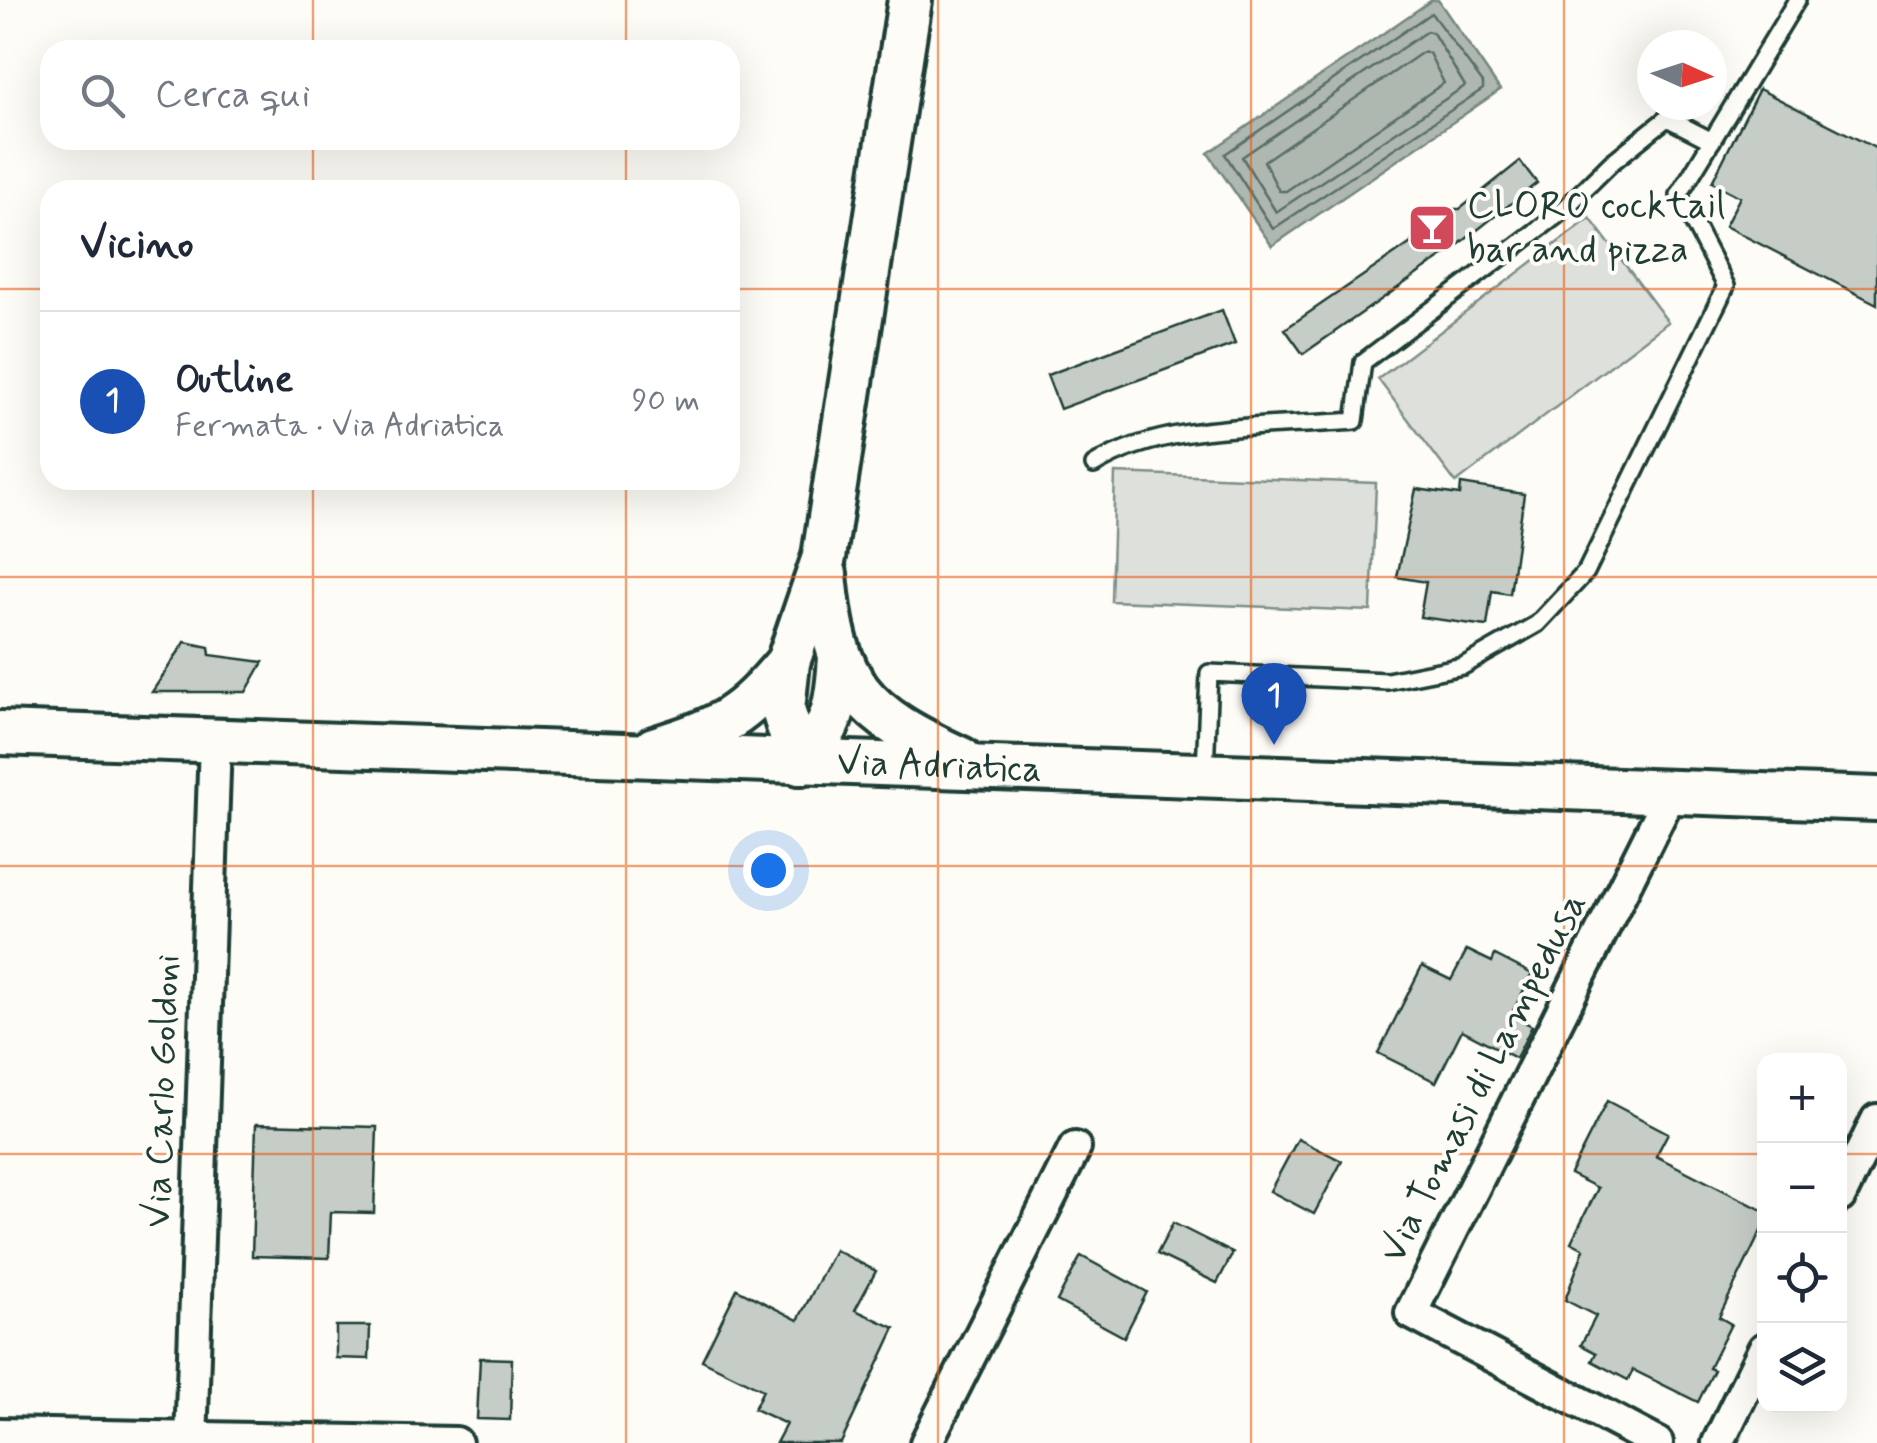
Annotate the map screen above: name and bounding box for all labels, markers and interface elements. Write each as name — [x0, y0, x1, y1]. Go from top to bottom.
north arrow — [1637, 30, 1727, 120]
search box — [40, 40, 740, 150]
icon: search — [75, 68, 130, 123]
text: Cerca qui — [155, 71, 310, 120]
place label: CLORO cocktail bar and pizza — [1467, 182, 1725, 275]
bar icon: CLORO cocktail bar and pizza — [1406, 202, 1458, 254]
text: Vicino — [80, 218, 194, 273]
text: Outline — [175, 356, 293, 405]
text: 1 — [105, 380, 120, 422]
text: 90 m — [632, 380, 700, 422]
text: Fermata · Via Adriatica — [175, 405, 504, 447]
pin: 1 — [1242, 662, 1306, 745]
street label: Via Adriatica — [836, 738, 1043, 794]
your location — [743, 845, 794, 896]
street label: Via Tomasi di Lampedusa — [1369, 885, 1599, 1271]
street label: Via Carlo Goldoni — [134, 953, 192, 1229]
map controls — [1757, 1053, 1847, 1413]
button: + — [1757, 1053, 1847, 1143]
button: − — [1757, 1143, 1847, 1233]
button: locate — [1757, 1233, 1847, 1323]
button: layers — [1757, 1323, 1847, 1413]

